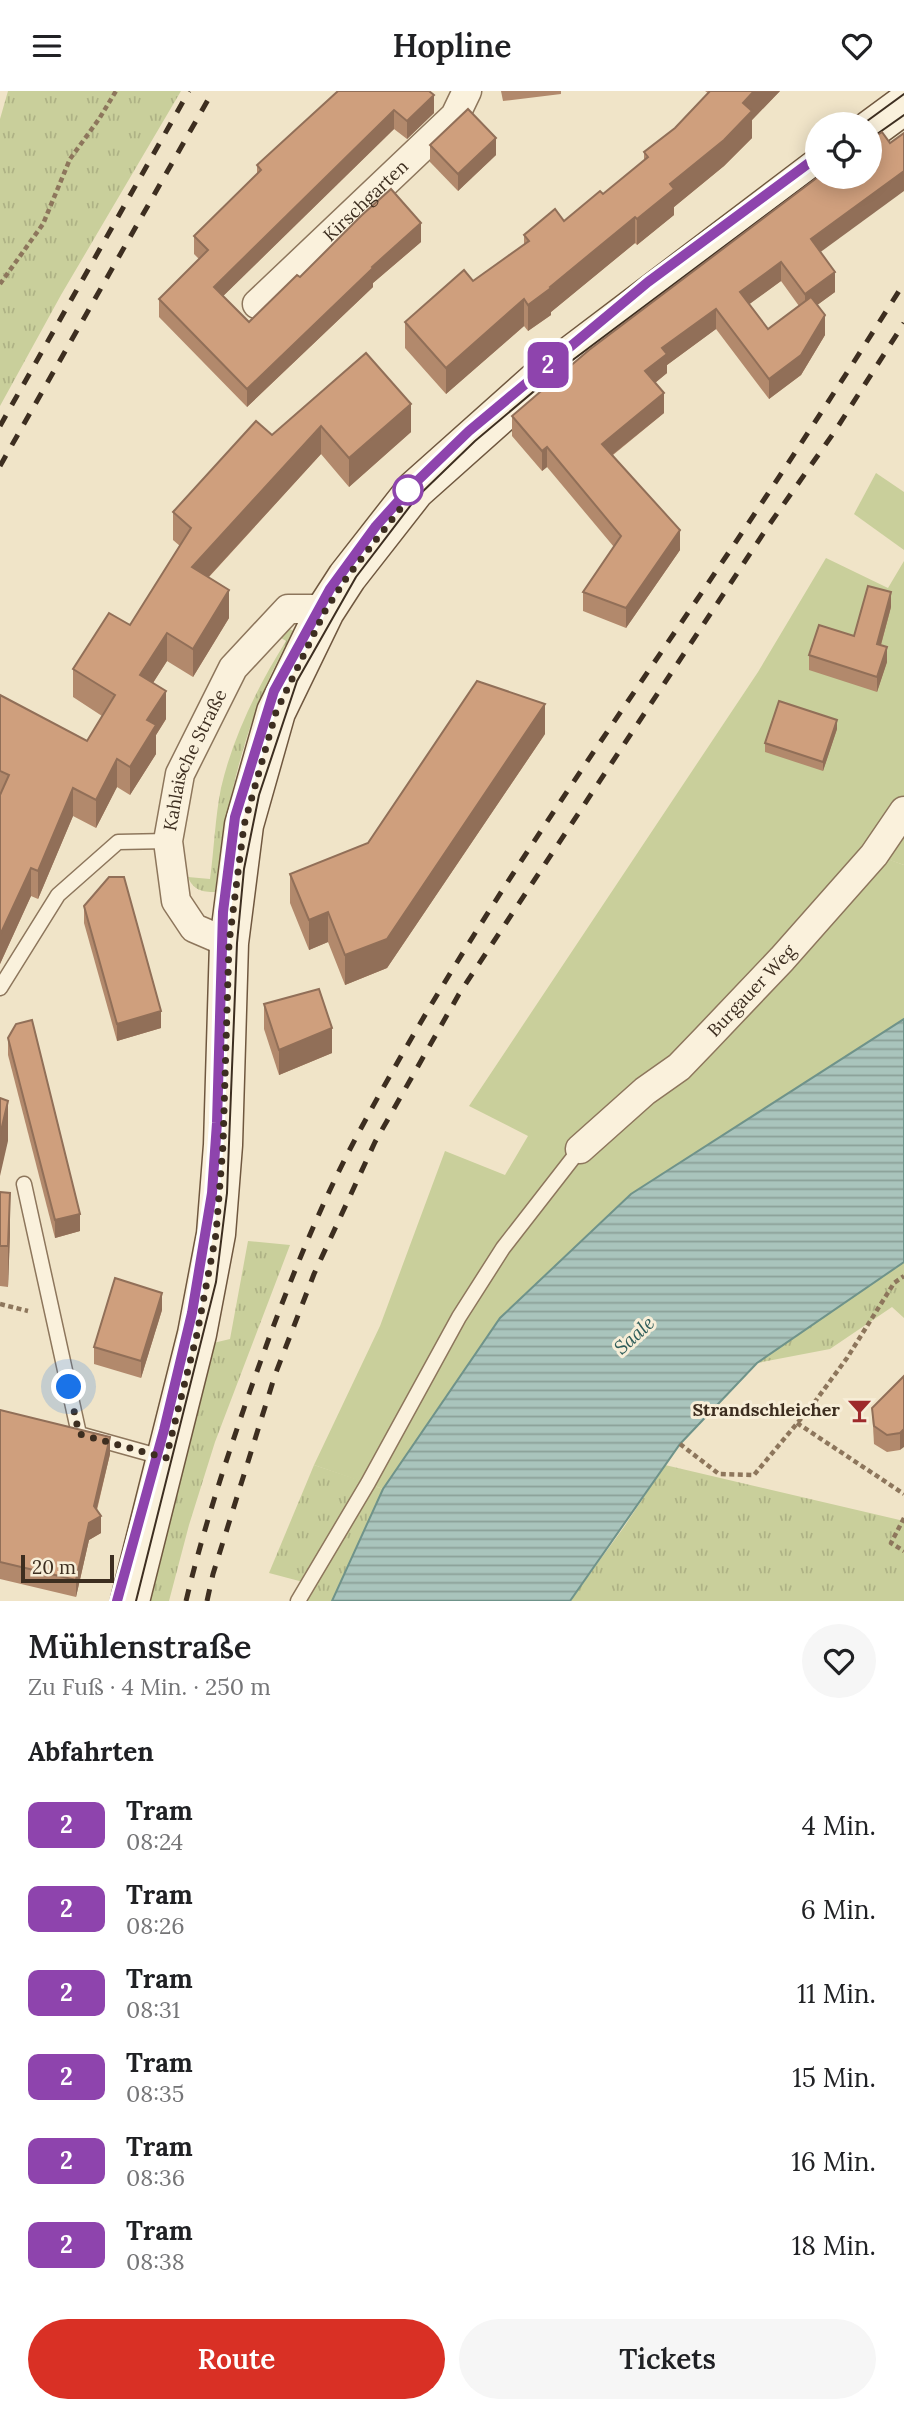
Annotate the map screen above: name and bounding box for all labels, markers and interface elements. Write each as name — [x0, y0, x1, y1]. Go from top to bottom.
text: Hopline — [392, 25, 512, 66]
icon: menu — [28, 27, 66, 65]
icon: heart — [838, 27, 876, 65]
map controls — [805, 112, 882, 189]
button: locate — [805, 112, 882, 189]
street label: Kirschgarten — [318, 155, 413, 246]
line badge: 2 — [525, 342, 571, 388]
text: 2 — [542, 349, 554, 380]
unlabelled marker — [393, 475, 423, 505]
street label: Kahlaische Straße — [158, 685, 232, 833]
street label: Burgauer Weg — [702, 939, 801, 1041]
water label: Saale — [609, 1311, 659, 1359]
your location — [51, 1369, 86, 1404]
bar icon: Strandschleicher — [846, 1396, 874, 1424]
place label: Strandschleicher — [692, 1398, 840, 1421]
scale bar — [21, 1552, 114, 1584]
text: 20 m — [32, 1555, 76, 1579]
button: heart — [802, 1624, 876, 1698]
text: Mühlenstraße — [28, 1625, 251, 1667]
text: Zu Fuß · 4 Min. · 250 m — [28, 1672, 271, 1701]
text: Abfahrten — [28, 1735, 154, 1768]
text: Tram — [126, 1794, 193, 1827]
text: 2 — [60, 1809, 73, 1840]
text: 4 Min. — [802, 1809, 876, 1842]
text: 08:24 — [126, 1827, 183, 1856]
text: Tram — [126, 1878, 193, 1911]
text: 2 — [60, 1893, 73, 1924]
text: 6 Min. — [801, 1893, 876, 1926]
text: 08:26 — [126, 1911, 185, 1940]
text: Tram — [126, 1962, 193, 1995]
text: 2 — [60, 1977, 73, 2008]
text: 11 Min. — [797, 1977, 876, 2010]
text: 08:31 — [126, 1995, 180, 2024]
text: Tram — [126, 2046, 193, 2079]
text: 2 — [60, 2061, 73, 2092]
text: 15 Min. — [792, 2061, 876, 2094]
text: 08:35 — [126, 2079, 184, 2108]
text: Tram — [126, 2130, 193, 2163]
text: 2 — [60, 2145, 73, 2176]
text: 16 Min. — [791, 2145, 876, 2178]
text: 08:36 — [126, 2163, 185, 2192]
text: Tram — [126, 2214, 193, 2247]
text: 2 — [60, 2229, 73, 2260]
text: 18 Min. — [792, 2229, 876, 2262]
text: 08:38 — [126, 2247, 185, 2276]
button: Route — [28, 2319, 445, 2399]
button: Tickets — [459, 2319, 876, 2399]

